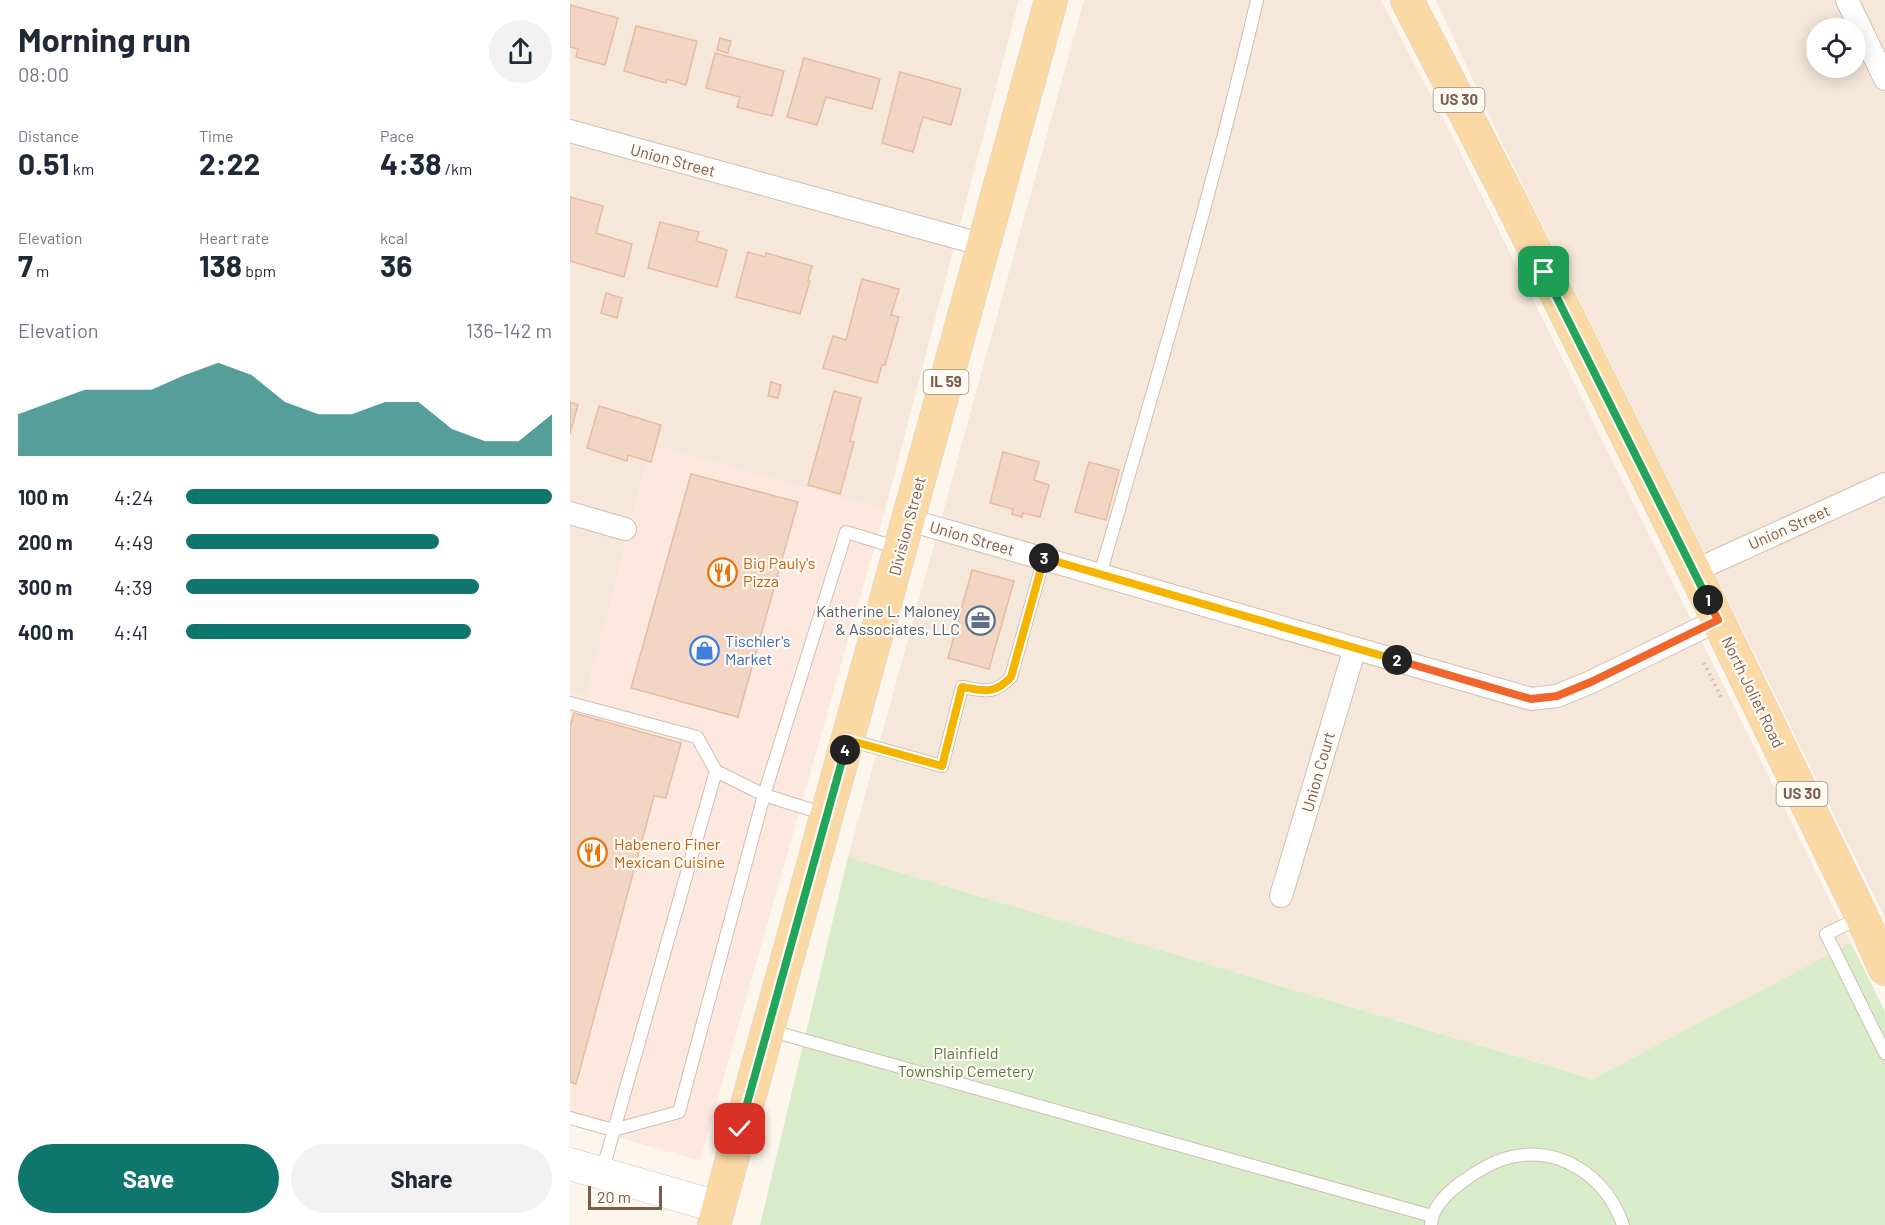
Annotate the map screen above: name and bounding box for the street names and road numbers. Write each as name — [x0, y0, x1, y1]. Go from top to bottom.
road number: US 30 — [1434, 88, 1484, 112]
street label: Union Street — [629, 139, 718, 180]
road number: IL 59 — [924, 370, 968, 394]
street label: Division Street — [884, 474, 929, 577]
street label: Union Street — [1745, 500, 1833, 553]
street label: Union Street — [928, 516, 1017, 559]
street label: North Joliet Road — [1718, 633, 1789, 751]
street label: Union Court — [1297, 730, 1338, 814]
road number: US 30 — [1776, 782, 1828, 806]

